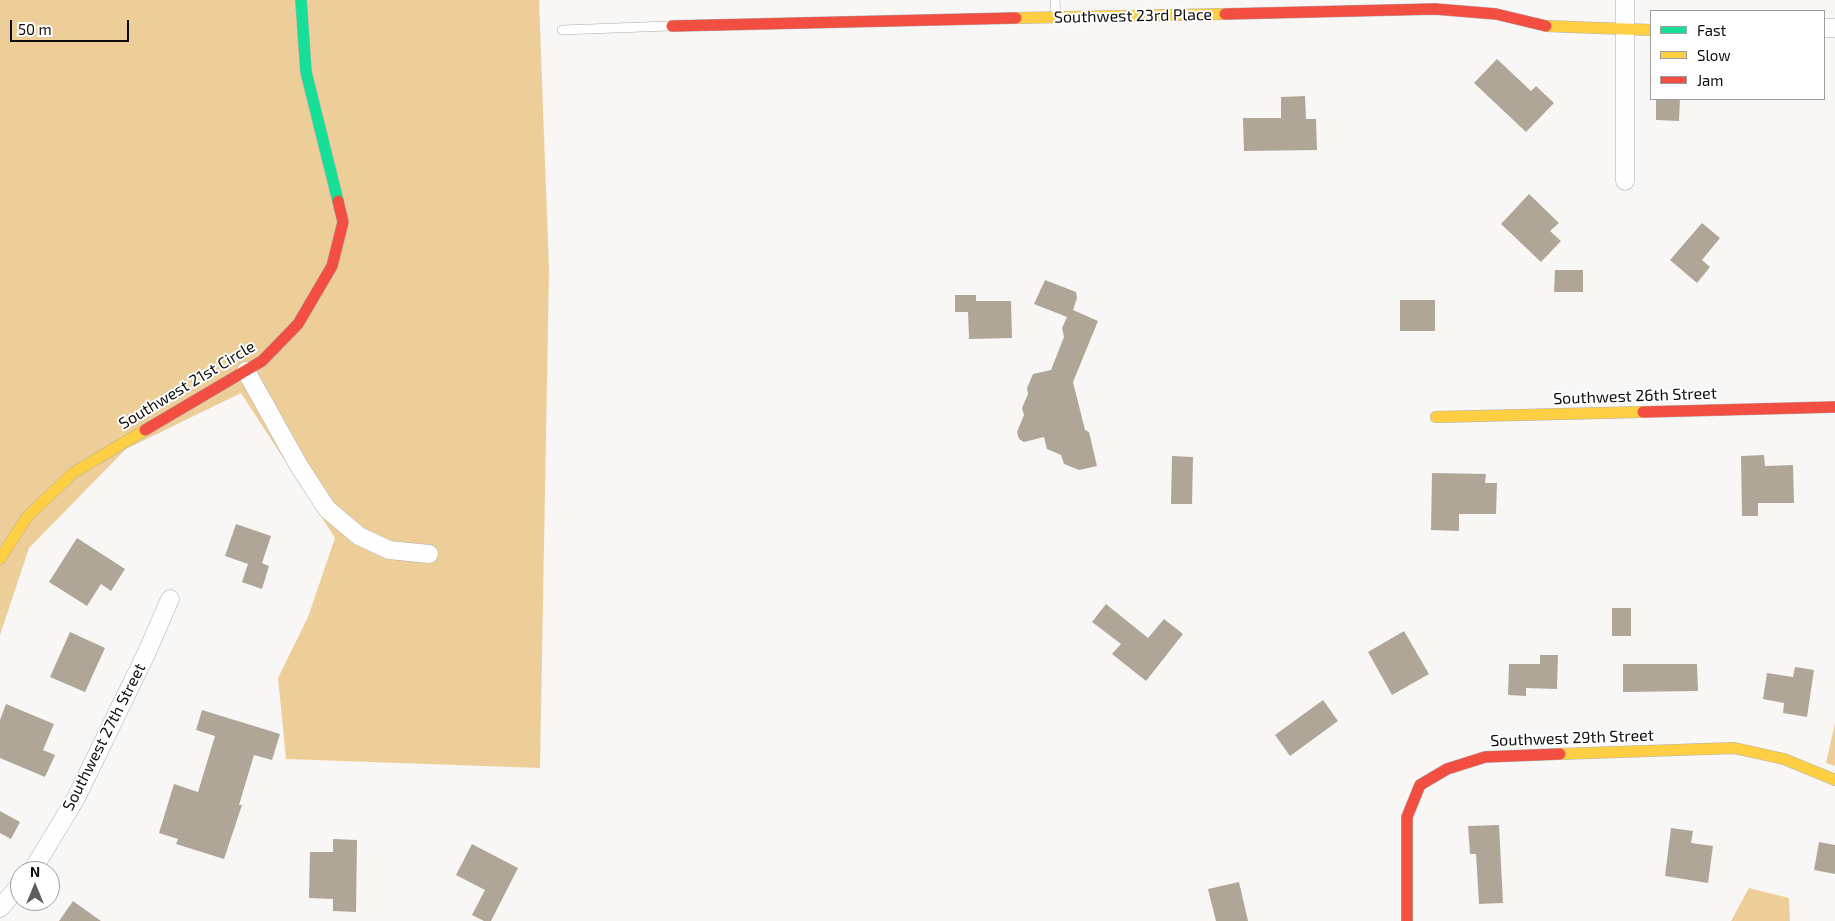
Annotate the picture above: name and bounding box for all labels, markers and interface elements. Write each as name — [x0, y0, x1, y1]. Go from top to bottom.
street label: Southwest 23rd Place — [1054, 5, 1212, 27]
scale bar — [12, 10, 131, 42]
legend — [1650, 10, 1825, 100]
text: 50 m — [18, 20, 52, 38]
text: Fast — [1697, 21, 1726, 39]
text: Slow — [1697, 46, 1731, 64]
text: Jam — [1697, 71, 1723, 89]
street label: Southwest 21st Circle — [115, 337, 259, 433]
street label: Southwest 26th Street — [1553, 384, 1717, 408]
street label: Southwest 27th Street — [59, 660, 149, 814]
street label: Southwest 29th Street — [1490, 726, 1654, 750]
north arrow — [10, 861, 60, 911]
text: N — [30, 863, 40, 880]

